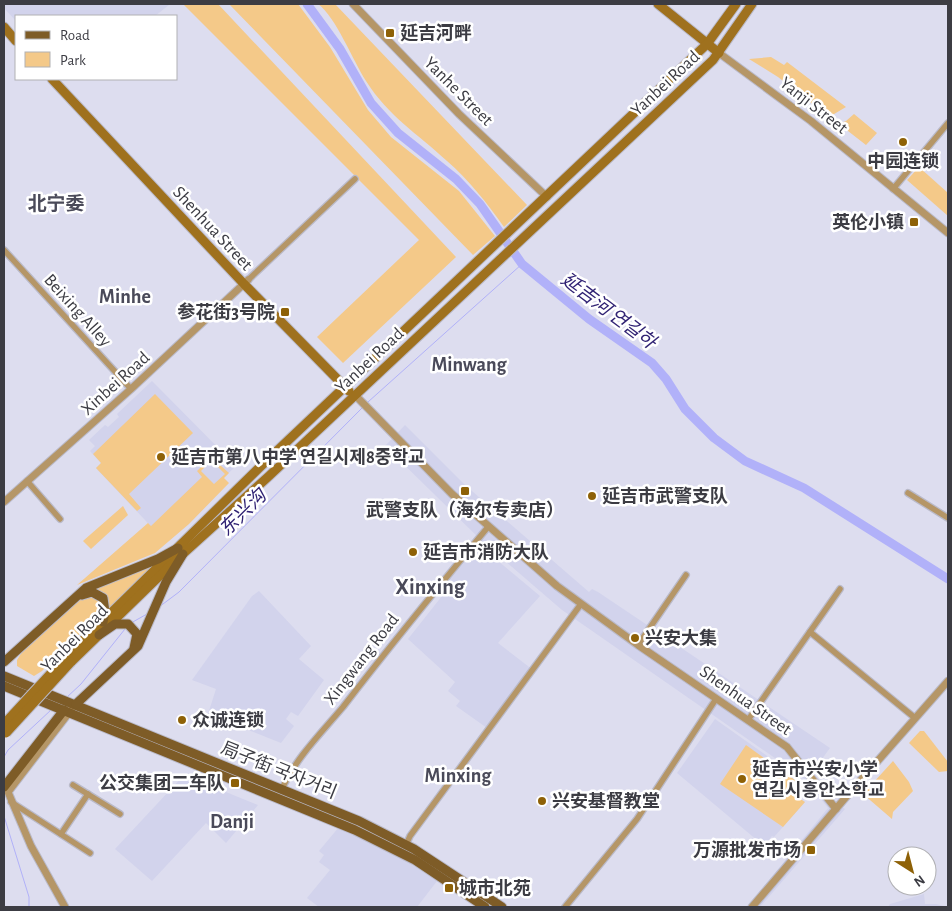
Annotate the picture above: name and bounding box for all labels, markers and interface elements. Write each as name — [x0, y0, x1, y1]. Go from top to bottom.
legend — [15, 15, 178, 80]
place label: 延吉河畔 — [400, 23, 472, 43]
marker: 延吉河畔 — [384, 27, 396, 39]
text: Road — [60, 28, 90, 43]
street label: Yanbei Road — [628, 48, 703, 120]
text: Park — [60, 53, 86, 68]
street label: Yanhe Street — [421, 54, 496, 130]
street label: Yanji Street — [776, 74, 851, 138]
marker: 中园连锁 — [897, 136, 909, 148]
place label: 中园连锁 — [867, 151, 939, 171]
street label: Shenhua Street — [169, 183, 256, 274]
district label: 北宁委 — [27, 193, 85, 214]
place label: 英伦小镇 — [832, 212, 904, 232]
marker: 英伦小镇 — [908, 216, 920, 228]
water label: 延吉河 연길하 — [558, 269, 661, 354]
street label: Beixing Alley — [40, 271, 114, 351]
district label: Minhe — [99, 287, 151, 307]
place label: 参花街3号院 — [177, 302, 275, 322]
marker: 参花街3号院 — [279, 306, 291, 318]
street label: Yanbei Road — [332, 325, 407, 397]
street label: Xinbei Road — [78, 349, 153, 419]
district label: Minwang — [431, 355, 508, 375]
place label: 延吉市第八中学 연길시제8중학교 — [171, 447, 425, 467]
marker: 延吉市第八中学 연길시제8중학교 — [155, 451, 167, 463]
water label: 东兴沟 — [215, 483, 271, 540]
marker: 武警支队（海尔专卖店） — [459, 485, 471, 497]
place label: 延吉市武警支队 — [602, 486, 728, 506]
marker: 延吉市武警支队 — [586, 490, 598, 502]
place label: 武警支队（海尔专卖店） — [366, 500, 564, 520]
place label: 延吉市消防大队 — [423, 542, 549, 562]
marker: 延吉市消防大队 — [407, 546, 419, 558]
district label: Xinxing — [395, 576, 466, 598]
street label: Yanbei Road — [38, 602, 112, 676]
street label: Xingwang Road — [321, 611, 403, 708]
place label: 兴安大集 — [645, 628, 717, 648]
marker: 兴安大集 — [629, 632, 641, 644]
street label: Shenhua Street — [696, 663, 795, 739]
place label: 众诚连锁 — [192, 710, 264, 730]
marker: 众诚连锁 — [176, 714, 188, 726]
street label: 局子街 국자거리 — [218, 738, 340, 802]
place label: 延吉市兴安小学 연길시흥안소학교 — [752, 759, 884, 800]
district label: Minxing — [425, 766, 492, 786]
place label: 公交集团二车队 — [99, 773, 225, 793]
marker: 延吉市兴安小学 연길시흥안소학교 — [736, 773, 748, 785]
marker: 公交集团二车队 — [229, 777, 241, 789]
place label: 兴安基督教堂 — [552, 791, 660, 811]
marker: 兴安基督教堂 — [536, 795, 548, 807]
district label: Danji — [210, 812, 254, 832]
place label: 万源批发市场 — [693, 840, 801, 860]
marker: 万源批发市场 — [805, 844, 817, 856]
north arrow — [887, 846, 937, 896]
text: N — [911, 872, 927, 889]
place label: 城市北苑 — [459, 878, 531, 898]
marker: 城市北苑 — [443, 882, 455, 894]

